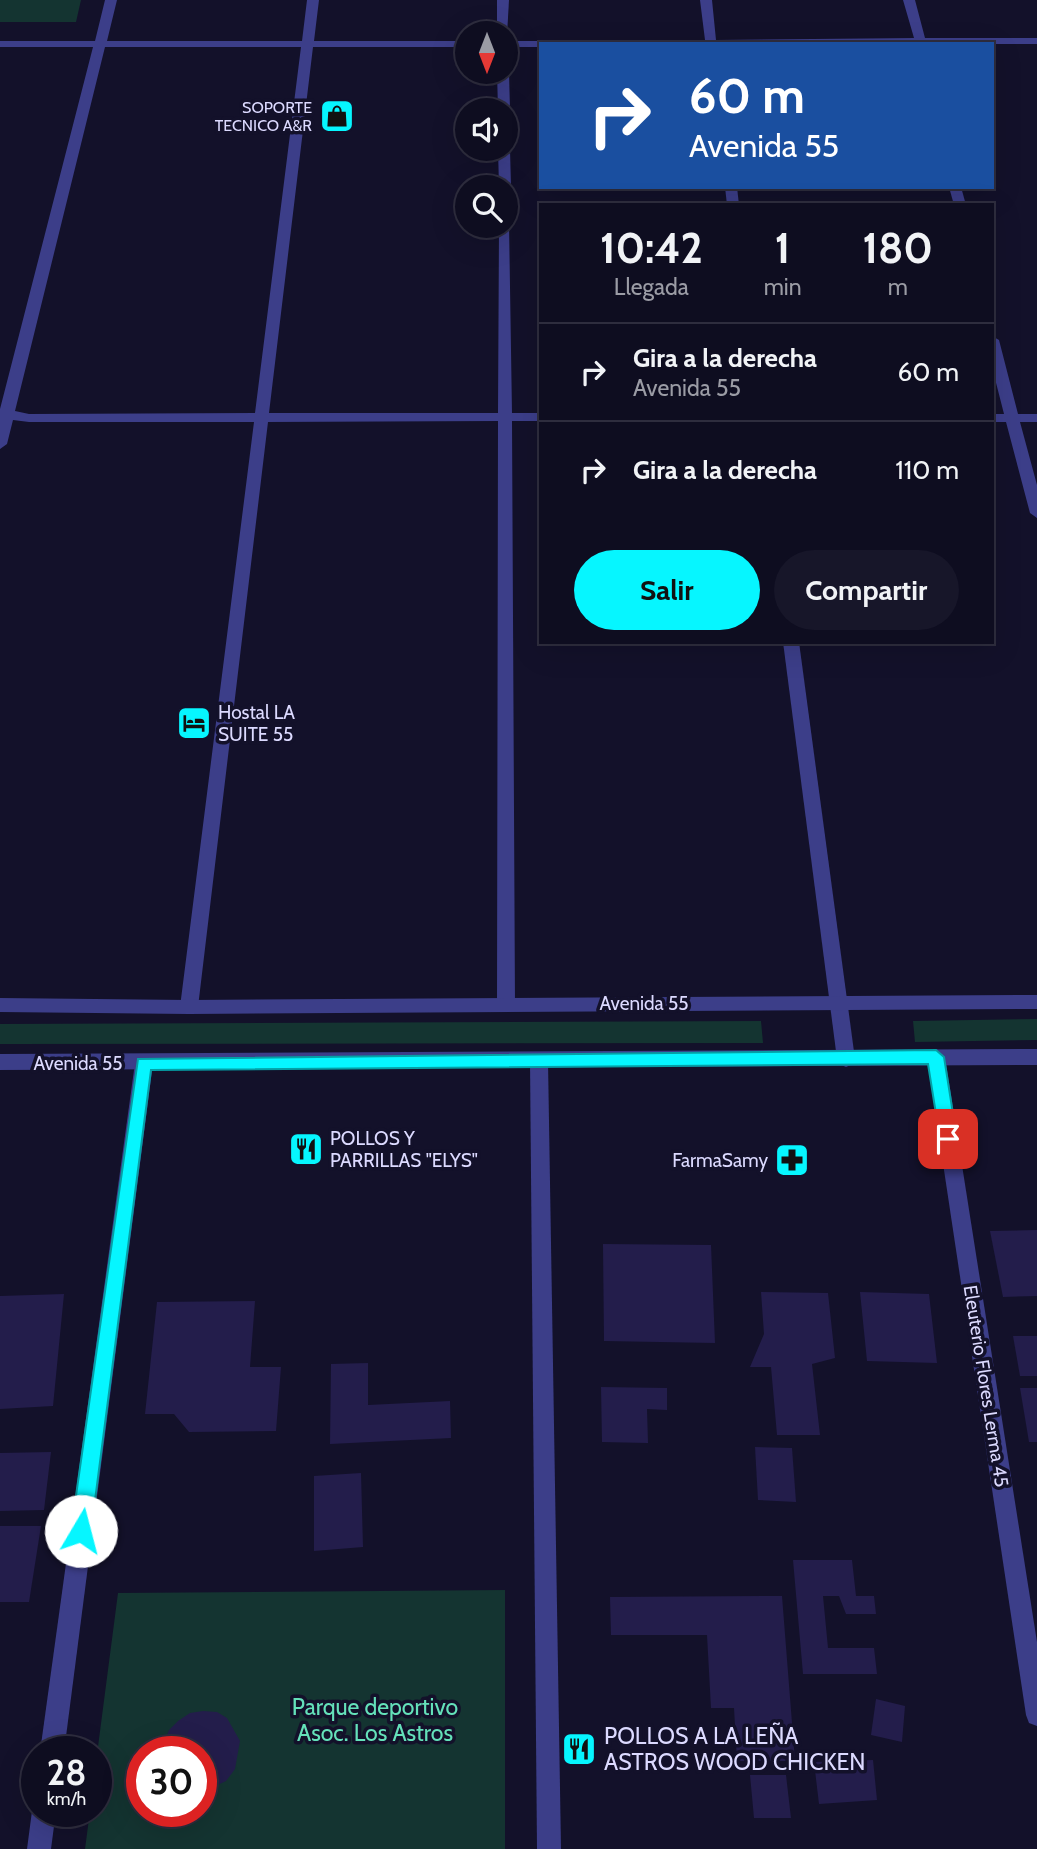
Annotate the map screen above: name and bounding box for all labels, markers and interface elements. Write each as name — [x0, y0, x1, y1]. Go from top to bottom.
north arrow — [455, 21, 518, 84]
map controls — [455, 21, 518, 238]
text: 60 m — [689, 66, 805, 125]
icon: right — [574, 70, 665, 161]
shop icon: SOPORTE TECNICO A&R — [318, 97, 356, 135]
place label: SOPORTE TECNICO A&R — [215, 98, 312, 135]
button: sound — [455, 98, 518, 161]
text: Avenida 55 — [689, 126, 839, 165]
button: search — [455, 175, 518, 238]
text: 10:42 — [600, 222, 703, 274]
text: 1 — [775, 222, 790, 274]
text: 180 — [863, 222, 933, 274]
text: Llegada — [614, 273, 689, 301]
text: min — [764, 273, 802, 301]
text: m — [888, 273, 908, 301]
text: Gira a la derecha — [633, 342, 817, 374]
icon: right — [574, 353, 612, 391]
text: 60 m — [897, 356, 959, 388]
text: Avenida 55 — [633, 374, 741, 402]
icon: right — [574, 451, 612, 489]
text: Gira a la derecha — [633, 454, 817, 486]
text: 110 m — [895, 454, 959, 486]
button: Salir — [574, 550, 760, 630]
button: Compartir — [774, 550, 959, 630]
place label: Hostal LA SUITE 55 — [218, 701, 295, 746]
hotel icon: Hostal LA SUITE 55 — [175, 704, 213, 742]
street label: Avenida 55 — [599, 992, 689, 1015]
street label: Avenida 55 — [33, 1052, 123, 1075]
pin — [918, 1109, 978, 1169]
icon: arrive — [929, 1120, 967, 1158]
place label: POLLOS Y PARRILLAS "ELYS" — [330, 1127, 478, 1172]
restaurant icon: POLLOS Y PARRILLAS "ELYS" — [287, 1130, 325, 1168]
pharmacy icon: FarmaSamy — [773, 1141, 811, 1179]
place label: FarmaSamy — [672, 1149, 768, 1172]
street label: Eleuterio Flores Lerma 45 — [959, 1283, 1013, 1489]
position arrow — [44, 1494, 118, 1568]
park label: Parque deportivo Asoc. Los Astros — [292, 1693, 458, 1747]
place label: POLLOS A LA LEÑA ASTROS WOOD CHICKEN — [604, 1722, 865, 1776]
restaurant icon: POLLOS A LA LEÑA ASTROS WOOD CHICKEN — [560, 1730, 598, 1768]
speed limit sign: 30 — [126, 1736, 217, 1827]
text: 28 — [47, 1751, 86, 1794]
text: km/h — [47, 1788, 86, 1810]

